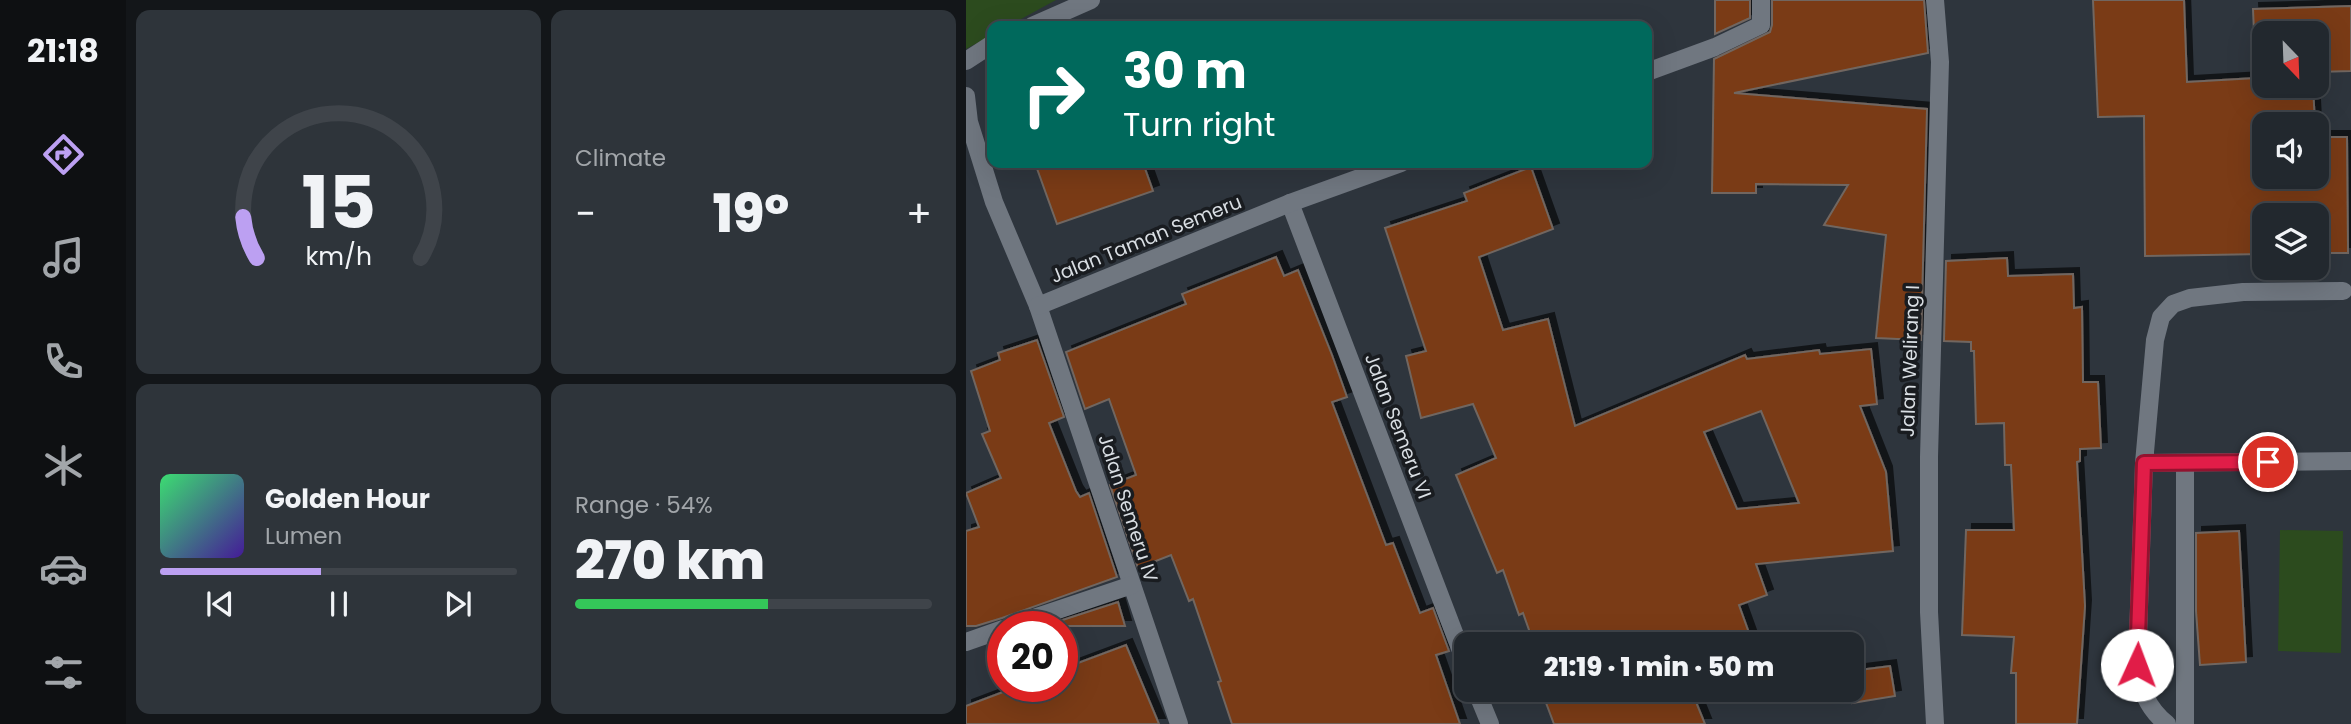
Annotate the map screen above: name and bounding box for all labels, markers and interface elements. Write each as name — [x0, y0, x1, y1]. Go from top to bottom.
north arrow — [2252, 21, 2329, 98]
map controls — [2252, 21, 2329, 280]
text: 21:18 — [27, 28, 99, 73]
text: 30 m — [1123, 37, 1247, 105]
icon: right — [1008, 49, 1099, 140]
text: Turn right — [1123, 102, 1275, 147]
button: sound — [2252, 112, 2329, 189]
icon: directions — [39, 130, 88, 179]
text: Climate — [575, 142, 666, 174]
text: 15 — [301, 152, 376, 253]
text: 19° — [713, 177, 789, 250]
text: − — [575, 187, 596, 240]
text: + — [906, 187, 932, 240]
street label: Jalan Taman Semeru — [1046, 188, 1246, 290]
button: layers — [2252, 203, 2329, 280]
icon: music — [39, 233, 88, 282]
text: km/h — [305, 239, 372, 274]
street label: Jalan Welirang I — [1894, 285, 1926, 437]
icon: phone — [39, 337, 88, 386]
street label: Jalan Semeru VI — [1358, 349, 1438, 503]
street label: Jalan Semeru IV — [1091, 431, 1165, 585]
pin — [2238, 432, 2298, 492]
icon: climate — [39, 441, 88, 490]
icon: arrive — [2249, 443, 2287, 481]
text: Golden Hour — [265, 481, 430, 517]
text: Range · 54% — [575, 489, 713, 521]
text: Lumen — [265, 520, 342, 552]
text: 270 km — [575, 524, 765, 597]
icon: car — [39, 544, 88, 593]
icon: previous — [201, 585, 239, 623]
icon: pause — [320, 585, 358, 623]
icon: next — [439, 585, 477, 623]
speed limit sign: 20 — [987, 611, 1078, 702]
position arrow — [2100, 628, 2174, 702]
icon: filters — [39, 648, 88, 697]
text: 21:19 · 1 min · 50 m — [1544, 649, 1774, 685]

